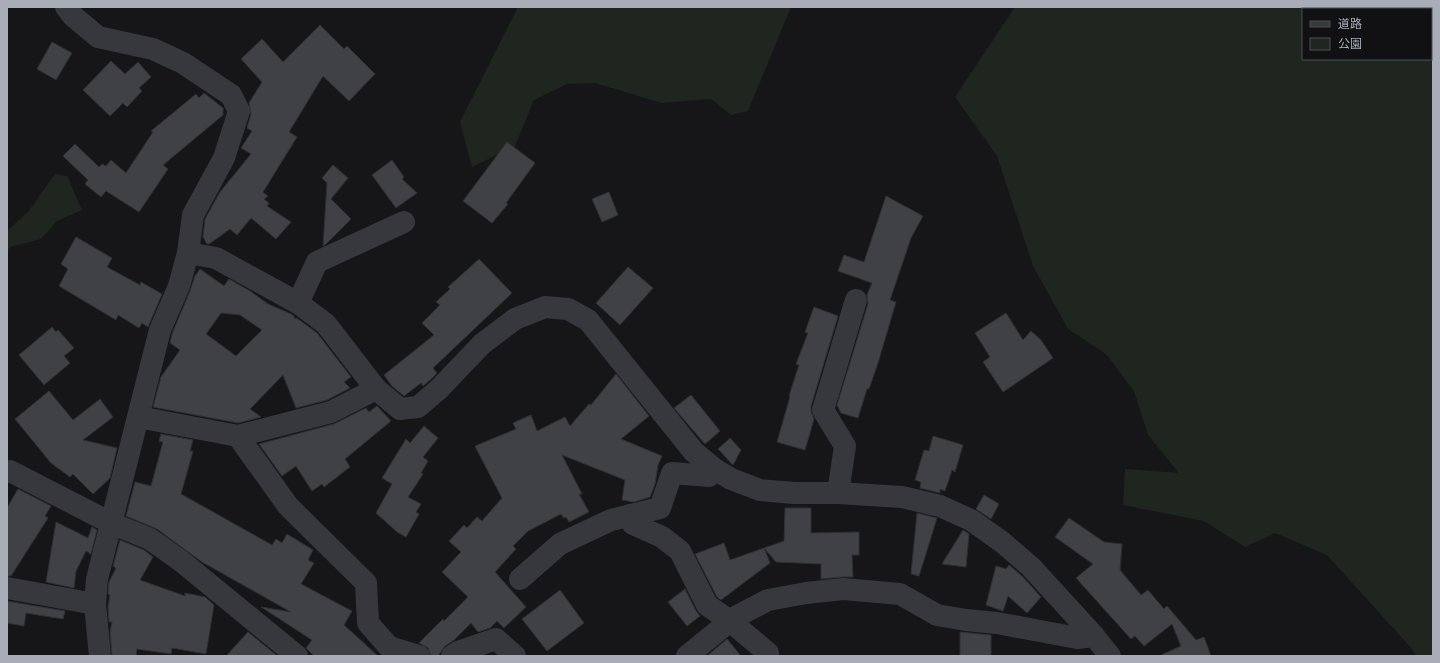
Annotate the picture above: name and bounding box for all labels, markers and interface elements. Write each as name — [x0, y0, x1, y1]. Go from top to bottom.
legend — [1302, 8, 1432, 60]
text: 道路 — [1338, 17, 1362, 31]
text: 公園 — [1338, 37, 1362, 51]

